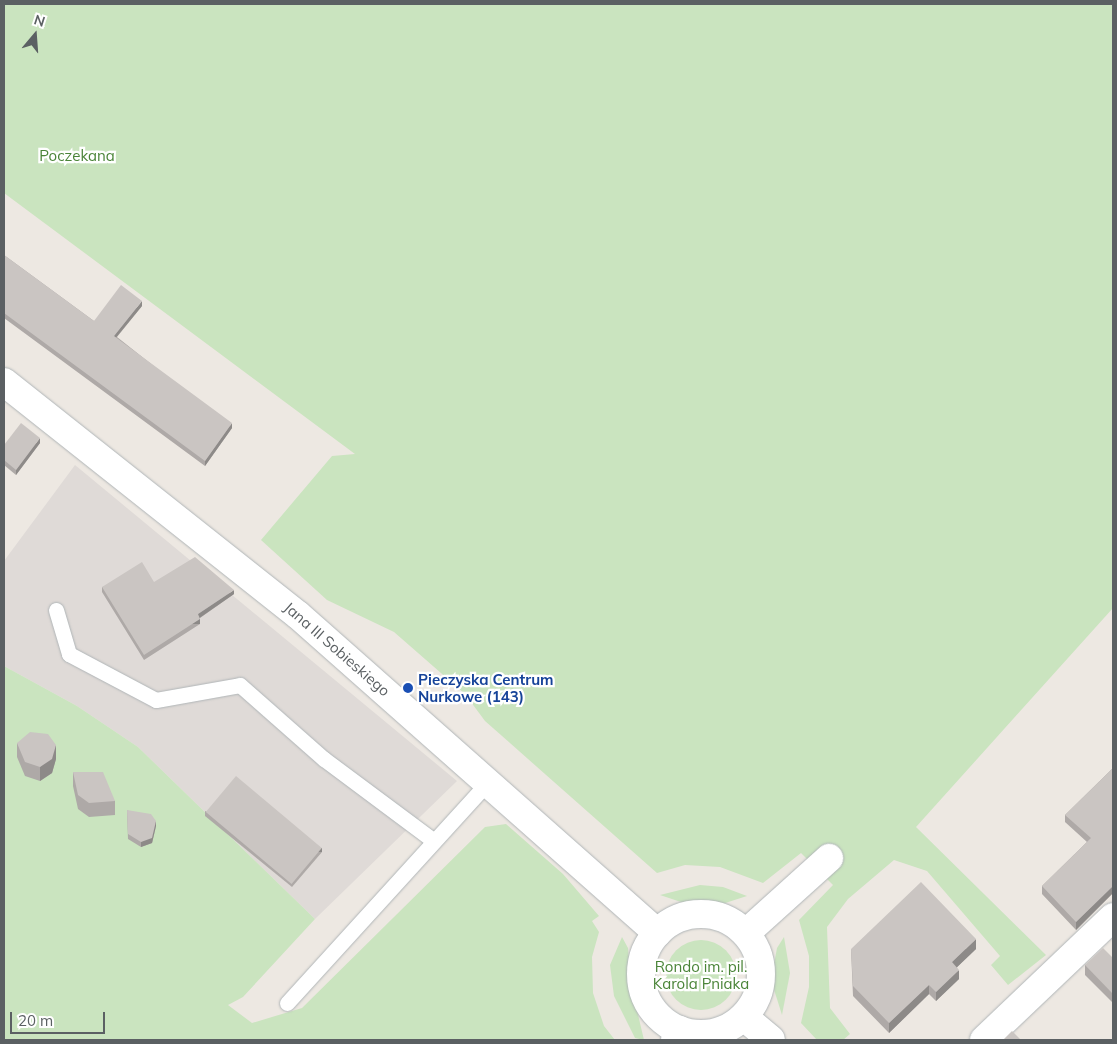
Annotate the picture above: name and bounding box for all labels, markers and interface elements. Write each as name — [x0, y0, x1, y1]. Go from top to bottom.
north arrow — [10, 10, 60, 60]
text: N — [32, 11, 47, 31]
park label: Poczekana — [39, 147, 115, 165]
street label: Jana III Sobieskiego — [280, 598, 394, 700]
place label: Pieczyska Centrum Nurkowe (143) — [418, 670, 554, 705]
marker: Pieczyska Centrum Nurkowe (143) — [402, 682, 414, 694]
park label: Rondo im. pil. Karola Pniaka — [653, 957, 749, 992]
scale bar — [12, 1002, 108, 1034]
text: 20 m — [18, 1011, 53, 1030]

